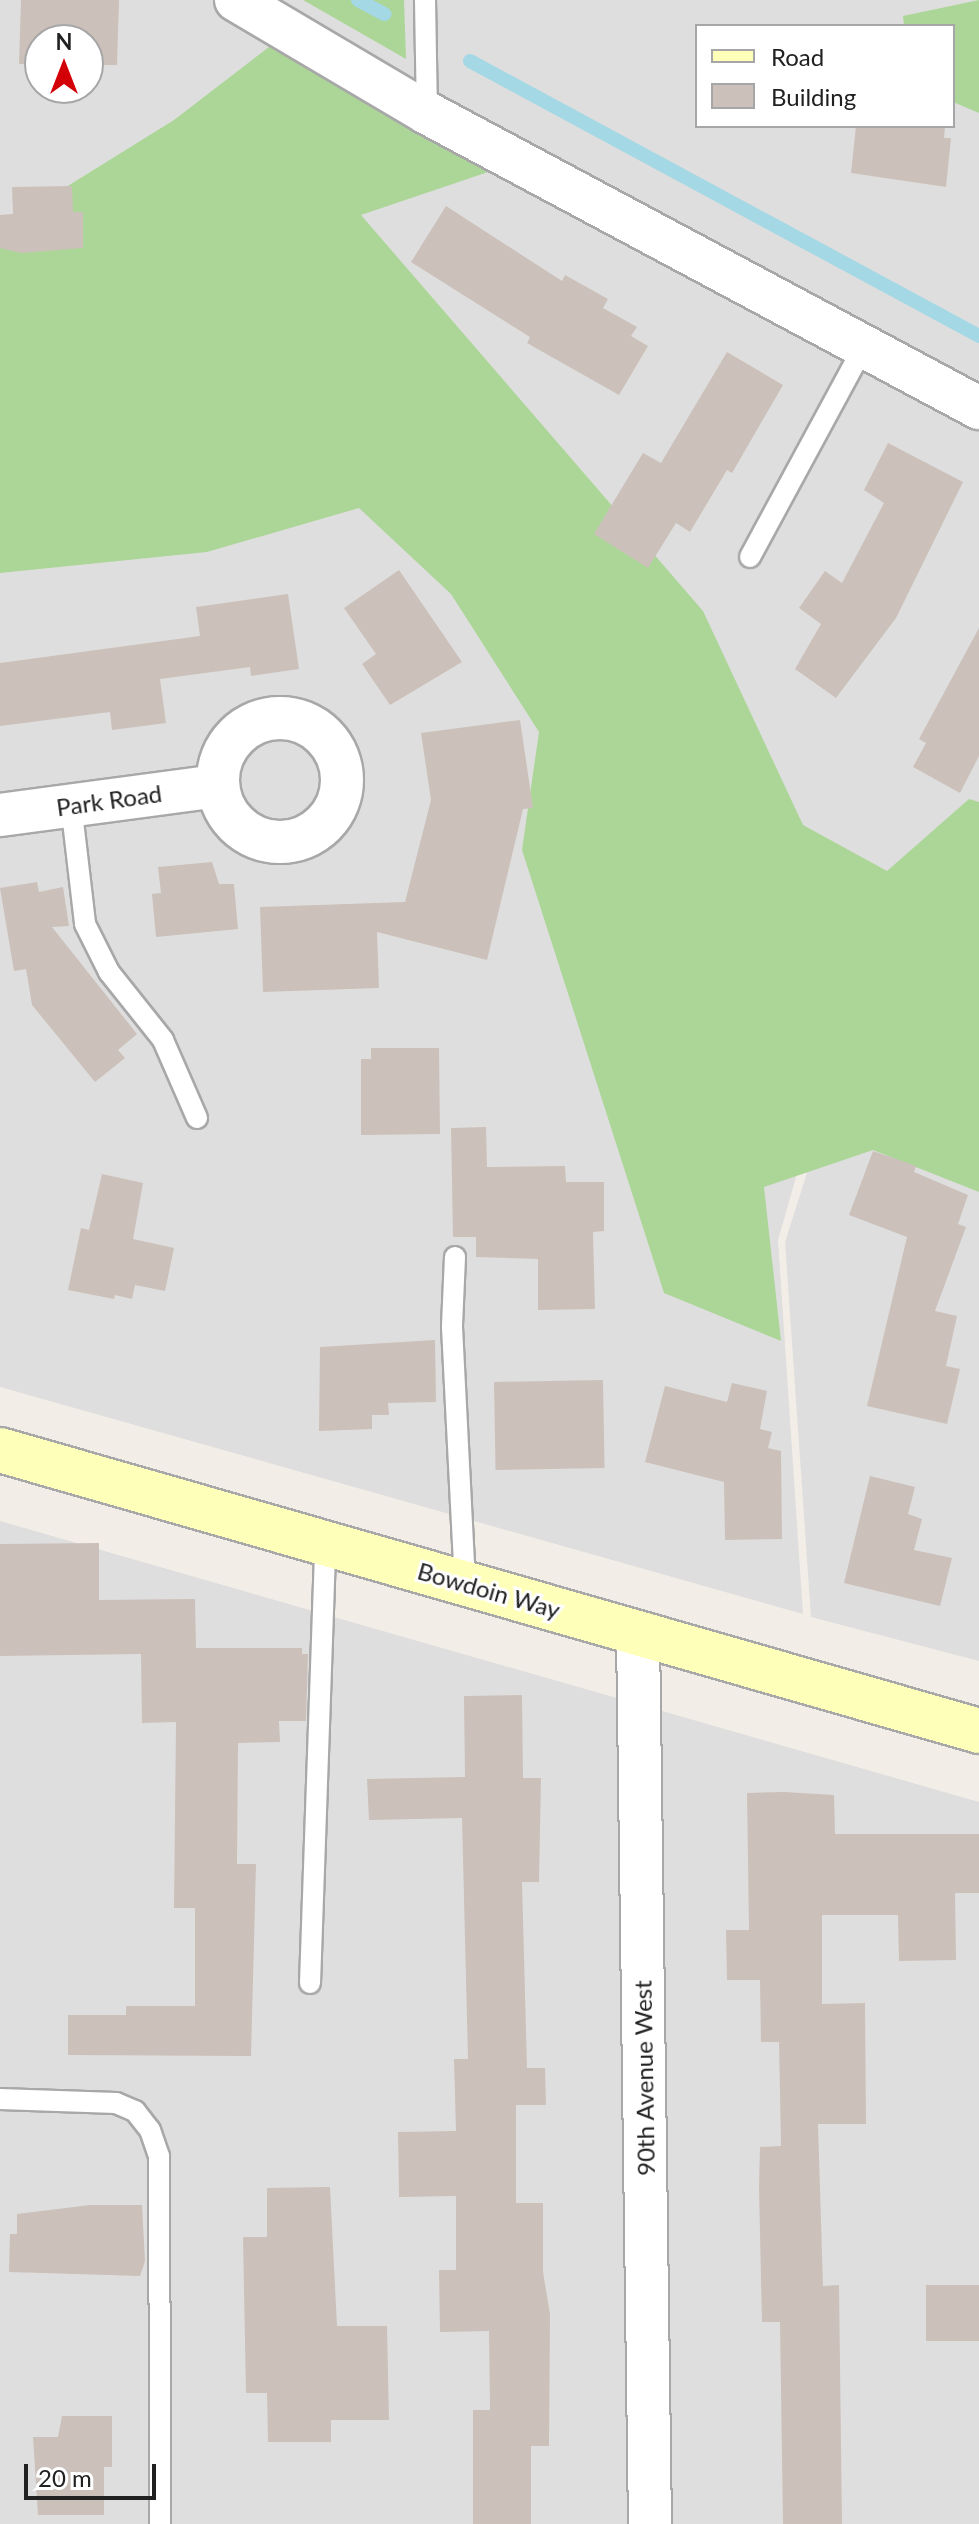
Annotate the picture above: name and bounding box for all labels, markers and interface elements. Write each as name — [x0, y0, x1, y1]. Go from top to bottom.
north arrow — [24, 24, 104, 104]
legend — [695, 24, 955, 128]
text: N — [56, 28, 72, 55]
text: Road — [771, 42, 824, 71]
text: Building — [771, 82, 856, 111]
street label: Park Road — [54, 778, 164, 822]
street label: Bowdoin Way — [414, 1556, 564, 1624]
street label: 90th Avenue West — [628, 1979, 660, 2177]
scale bar — [28, 2448, 160, 2498]
text: 20 m — [38, 2463, 92, 2492]

